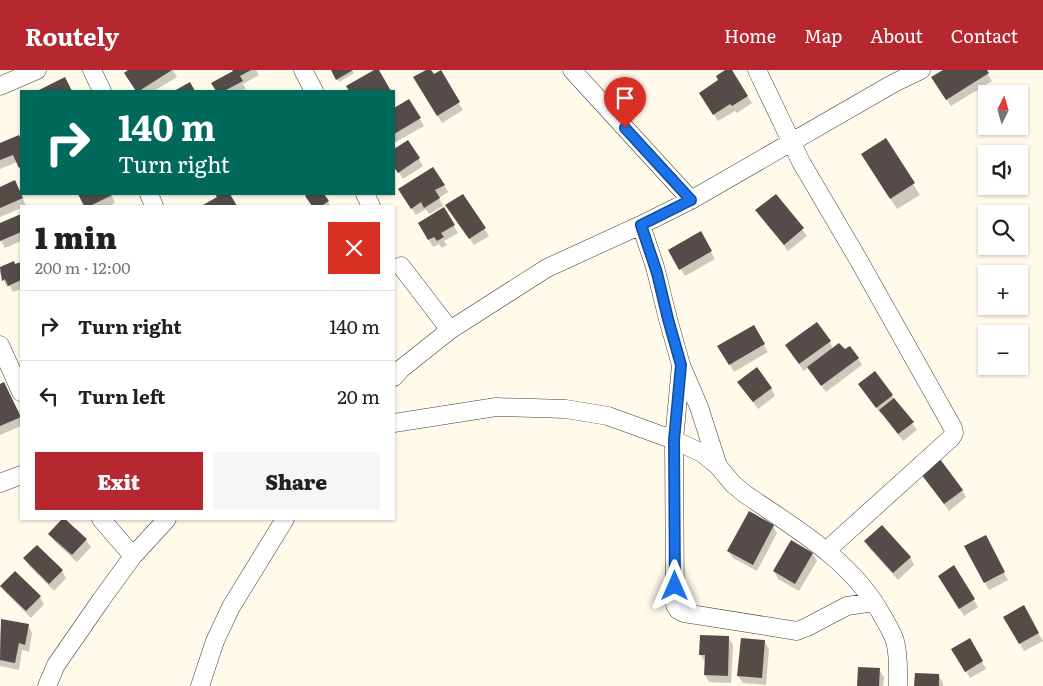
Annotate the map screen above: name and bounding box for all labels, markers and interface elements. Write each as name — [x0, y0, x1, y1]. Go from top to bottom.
text: Routely — [25, 18, 119, 53]
text: Home — [724, 22, 776, 49]
text: Map — [804, 22, 842, 49]
text: About — [870, 22, 923, 49]
text: Contact — [951, 22, 1018, 49]
pin — [604, 77, 646, 128]
icon: arrive — [611, 84, 639, 112]
north arrow — [978, 85, 1028, 135]
map controls — [978, 85, 1028, 375]
text: 140 m — [118, 100, 216, 152]
icon: right — [35, 110, 100, 175]
button: sound — [978, 145, 1028, 195]
text: Turn right — [118, 147, 230, 180]
button: search — [978, 205, 1028, 255]
text: 1 min — [35, 214, 117, 258]
button: close — [328, 222, 380, 274]
text: 200 m · 12:00 — [35, 255, 131, 279]
button: + — [978, 265, 1028, 315]
icon: right — [35, 312, 63, 340]
text: Turn right — [78, 312, 182, 340]
text: 140 m — [329, 312, 380, 340]
button: − — [978, 325, 1028, 375]
icon: left — [35, 382, 63, 410]
text: Turn left — [78, 382, 165, 410]
text: 20 m — [337, 382, 380, 410]
button: Exit — [35, 452, 203, 510]
button: Share — [213, 452, 380, 510]
position arrow — [648, 559, 700, 611]

